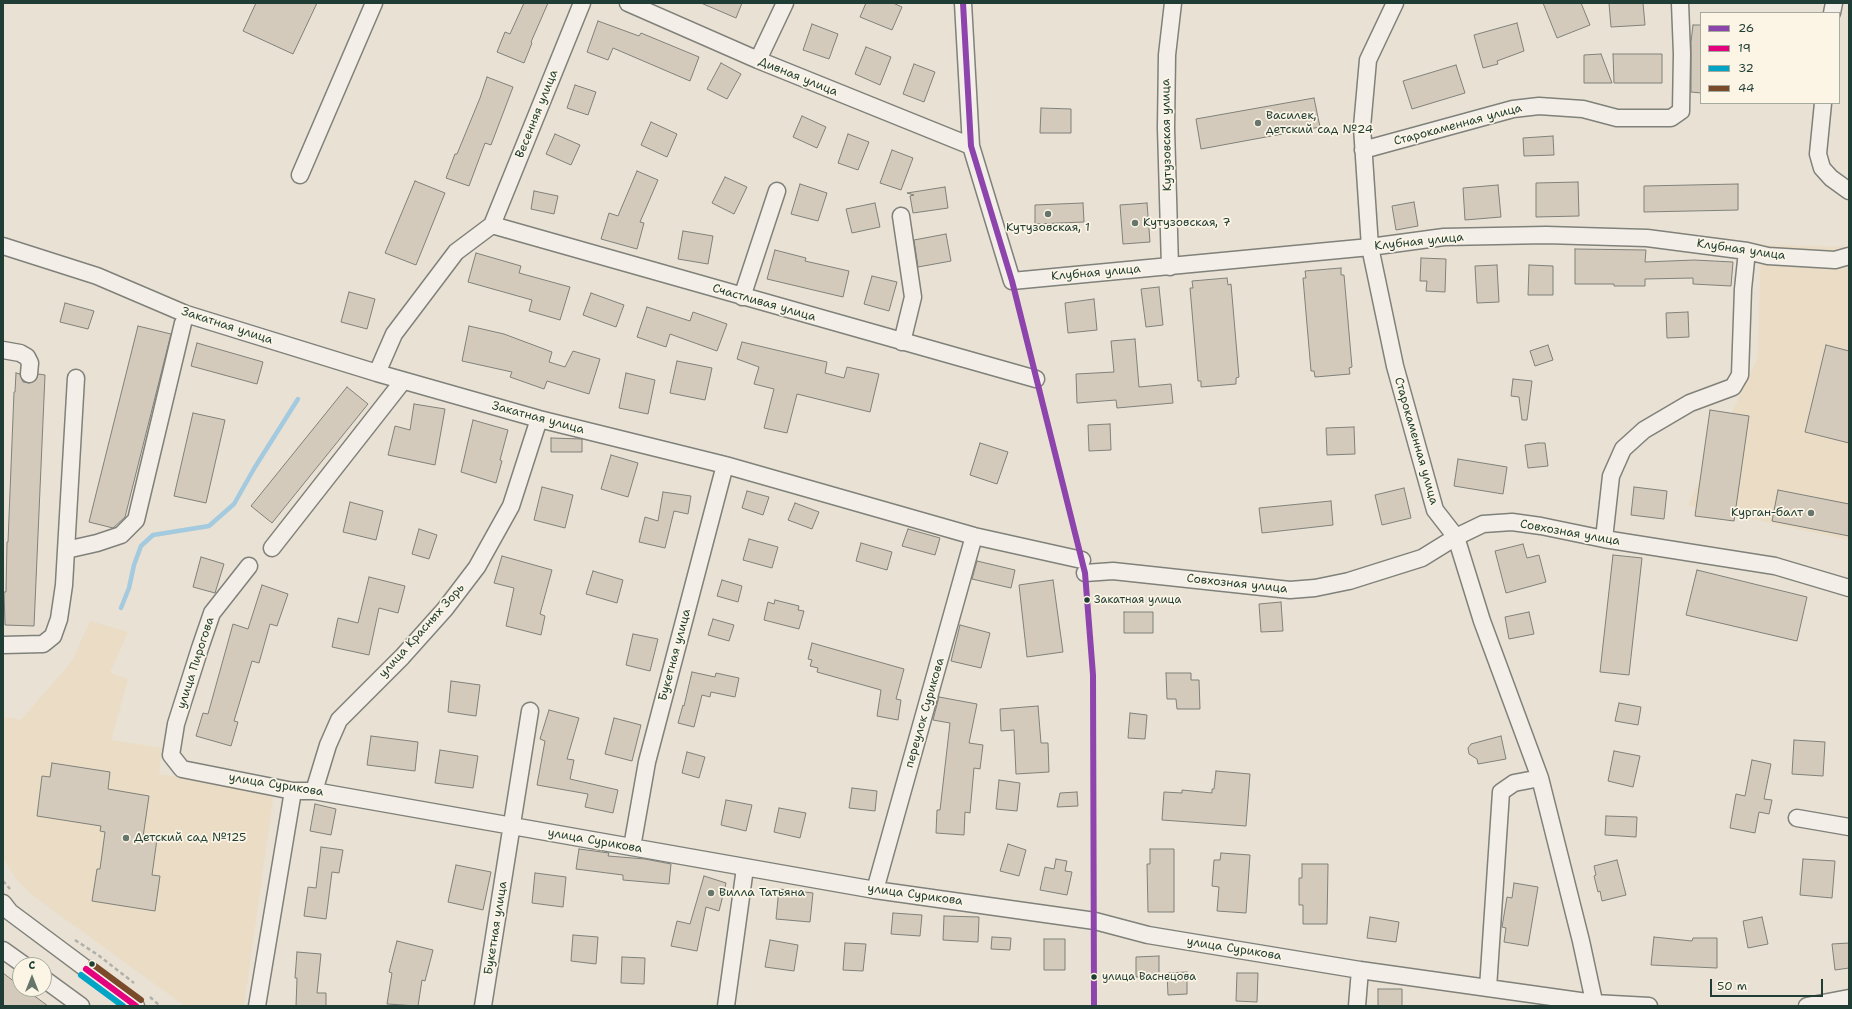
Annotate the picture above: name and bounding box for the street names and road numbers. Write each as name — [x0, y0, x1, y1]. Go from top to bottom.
street label: Дивная улица — [756, 54, 840, 100]
street label: Весенняя улица — [513, 68, 561, 160]
street label: Кутузовская улица — [1159, 78, 1175, 192]
street label: Старокаменная улица — [1392, 101, 1524, 149]
street label: Клубная улица — [1374, 230, 1464, 254]
street label: Клубная улица — [1696, 237, 1786, 263]
street label: Клубная улица — [1051, 262, 1141, 284]
street label: Счастливая улица — [711, 281, 817, 325]
street label: Закатная улица — [180, 304, 274, 348]
street label: Старокаменная улица — [1391, 376, 1441, 506]
street label: Закатная улица — [490, 399, 586, 437]
street label: Совхозная улица — [1519, 517, 1621, 549]
street label: Совхозная улица — [1186, 572, 1288, 596]
street label: улица Красных Зорь — [376, 581, 468, 681]
street label: Букетная улица — [656, 607, 694, 703]
street label: улица Пирогова — [174, 615, 218, 711]
street label: переулок Сурикова — [902, 656, 948, 770]
street label: улица Сурикова — [228, 770, 324, 800]
street label: улица Сурикова — [547, 826, 643, 856]
street label: Букетная улица — [481, 880, 511, 976]
street label: улица Сурикова — [867, 881, 963, 909]
street label: улица Сурикова — [1186, 934, 1282, 964]

